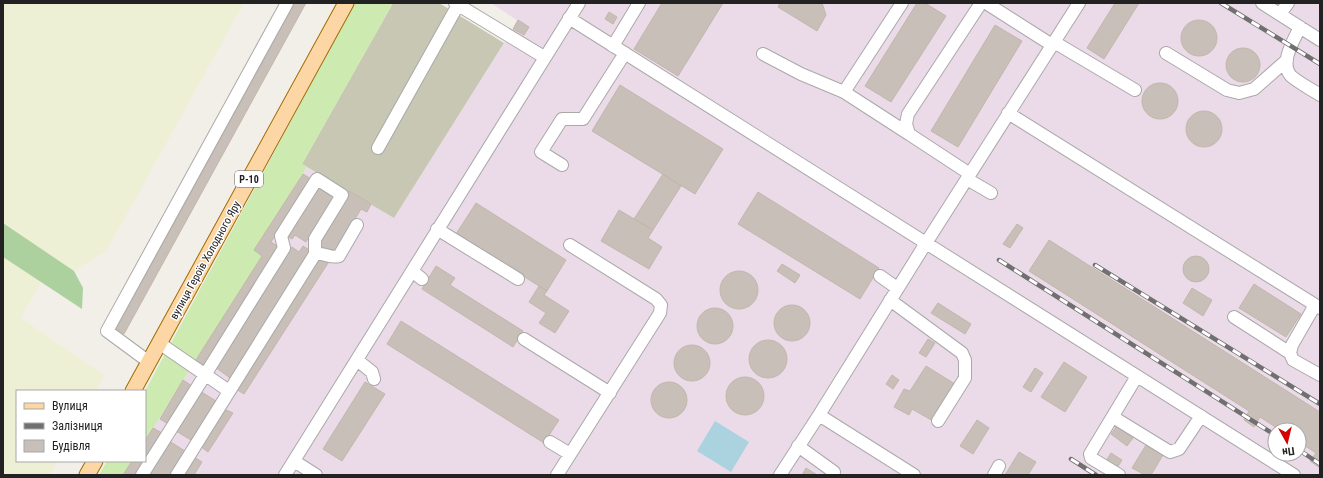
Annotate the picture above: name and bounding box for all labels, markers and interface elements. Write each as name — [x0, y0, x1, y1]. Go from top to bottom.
road number: Р-10 — [235, 171, 263, 187]
street label: вулиця Героїв Холодного Яру — [167, 199, 244, 322]
legend — [16, 390, 146, 462]
text: Вулиця — [52, 399, 88, 413]
text: Залізниця — [52, 419, 103, 433]
north arrow — [1267, 422, 1307, 462]
text: Будівля — [52, 439, 90, 453]
text: Пн — [1281, 444, 1295, 459]

